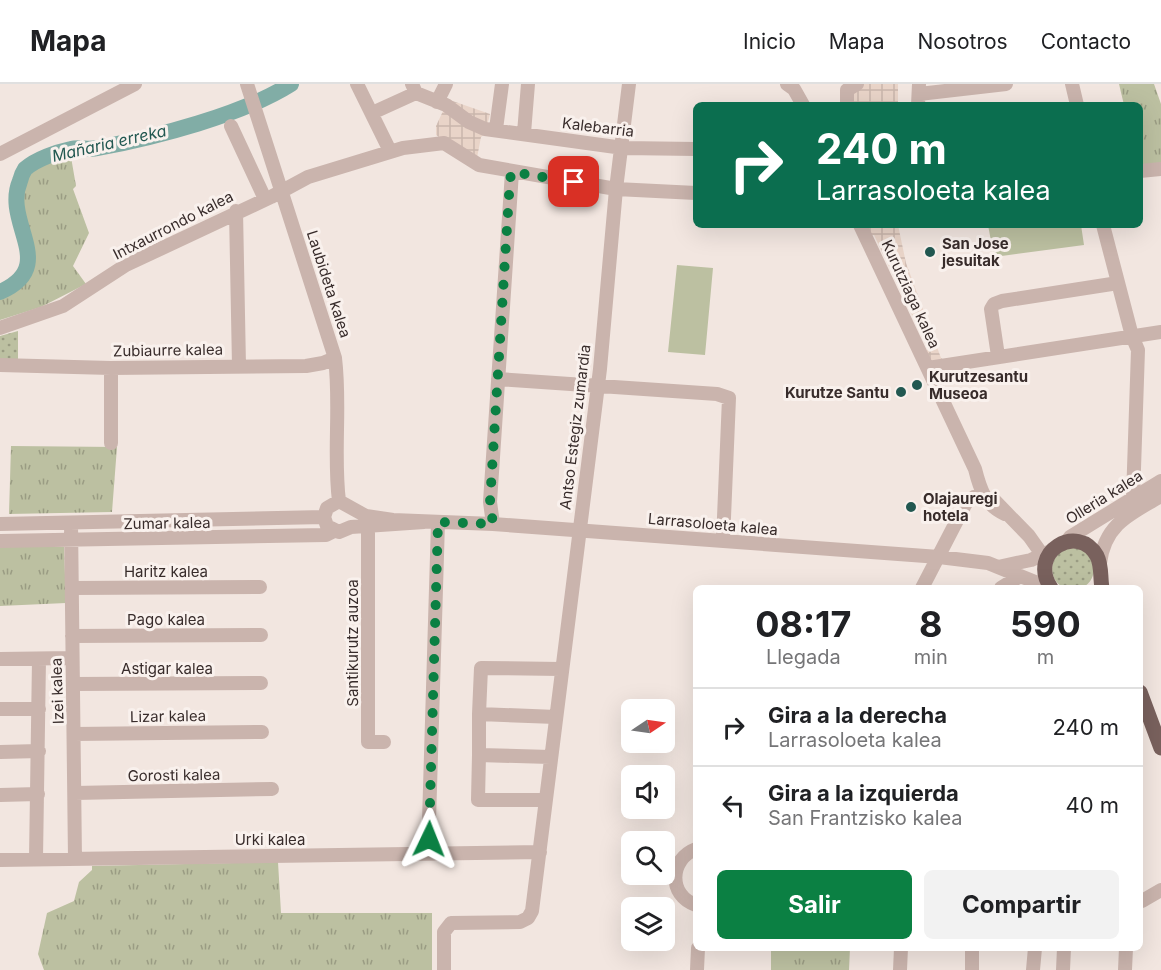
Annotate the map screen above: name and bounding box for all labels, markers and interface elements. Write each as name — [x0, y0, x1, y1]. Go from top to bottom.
text: Mapa — [30, 24, 107, 58]
text: Inicio — [743, 29, 796, 54]
text: Mapa — [829, 29, 884, 54]
text: Nosotros — [917, 29, 1008, 54]
text: Contacto — [1041, 29, 1131, 54]
street label: Kalebarria — [561, 113, 635, 141]
water label: Mañaria erreka — [50, 120, 168, 166]
text: 240 m — [816, 123, 947, 174]
icon: right — [717, 126, 795, 204]
pin — [548, 156, 599, 207]
icon: arrive — [557, 165, 590, 198]
text: Larrasoloeta kalea — [816, 174, 1051, 207]
street label: Intxaurrondo kalea — [110, 186, 236, 264]
street label: Laubideta kalea — [303, 228, 355, 340]
place label: San Jose jesuitak — [941, 234, 1009, 270]
street label: Kurutziaga kalea — [878, 237, 944, 351]
marker: San Jose jesuitak — [923, 245, 937, 259]
street label: Zubiaurre kalea — [113, 340, 223, 360]
street label: Antso Estegiz zumardia — [555, 343, 595, 511]
place label: Kurutzesantu Museoa — [929, 367, 1028, 403]
marker: Kurutzesantu Museoa — [910, 378, 924, 392]
place label: Kurutze Santu — [785, 383, 889, 402]
marker: Kurutze Santu — [894, 385, 908, 399]
street label: Olleria kalea — [1062, 466, 1146, 528]
place label: Olajauregi hotela — [923, 489, 998, 525]
marker: Olajauregi hotela — [904, 500, 918, 514]
street label: Larrasoloeta kalea — [647, 509, 779, 539]
street label: Zumar kalea — [123, 513, 211, 533]
street label: Haritz kalea — [124, 562, 208, 581]
street label: Santikurutz auzoa — [343, 579, 362, 707]
text: 08:17 — [755, 602, 851, 646]
text: 8 — [919, 602, 942, 646]
text: 590 — [1010, 602, 1081, 646]
street label: Pago kalea — [127, 610, 205, 629]
text: Llegada — [766, 645, 841, 669]
text: min — [914, 645, 948, 669]
text: m — [1037, 645, 1054, 669]
street label: Izei kalea — [46, 658, 68, 724]
street label: Astigar kalea — [121, 659, 213, 678]
north arrow — [621, 699, 675, 753]
map controls — [621, 699, 675, 951]
text: Gira a la derecha — [768, 702, 947, 728]
street label: Lizar kalea — [130, 706, 206, 726]
icon: right — [717, 711, 750, 744]
text: 240 m — [1052, 714, 1119, 740]
text: Larrasoloeta kalea — [768, 728, 942, 752]
street label: Gorosti kalea — [127, 765, 221, 785]
button: sound — [621, 765, 675, 819]
text: Gira a la izquierda — [768, 780, 959, 806]
icon: left — [717, 789, 750, 822]
text: 40 m — [1065, 792, 1119, 818]
text: San Frantzisko kalea — [768, 806, 963, 830]
position arrow — [397, 807, 461, 871]
street label: Urki kalea — [235, 830, 305, 849]
button: search — [621, 831, 675, 885]
button: Salir — [717, 870, 912, 939]
button: Compartir — [924, 870, 1119, 939]
button: layers — [621, 897, 675, 951]

